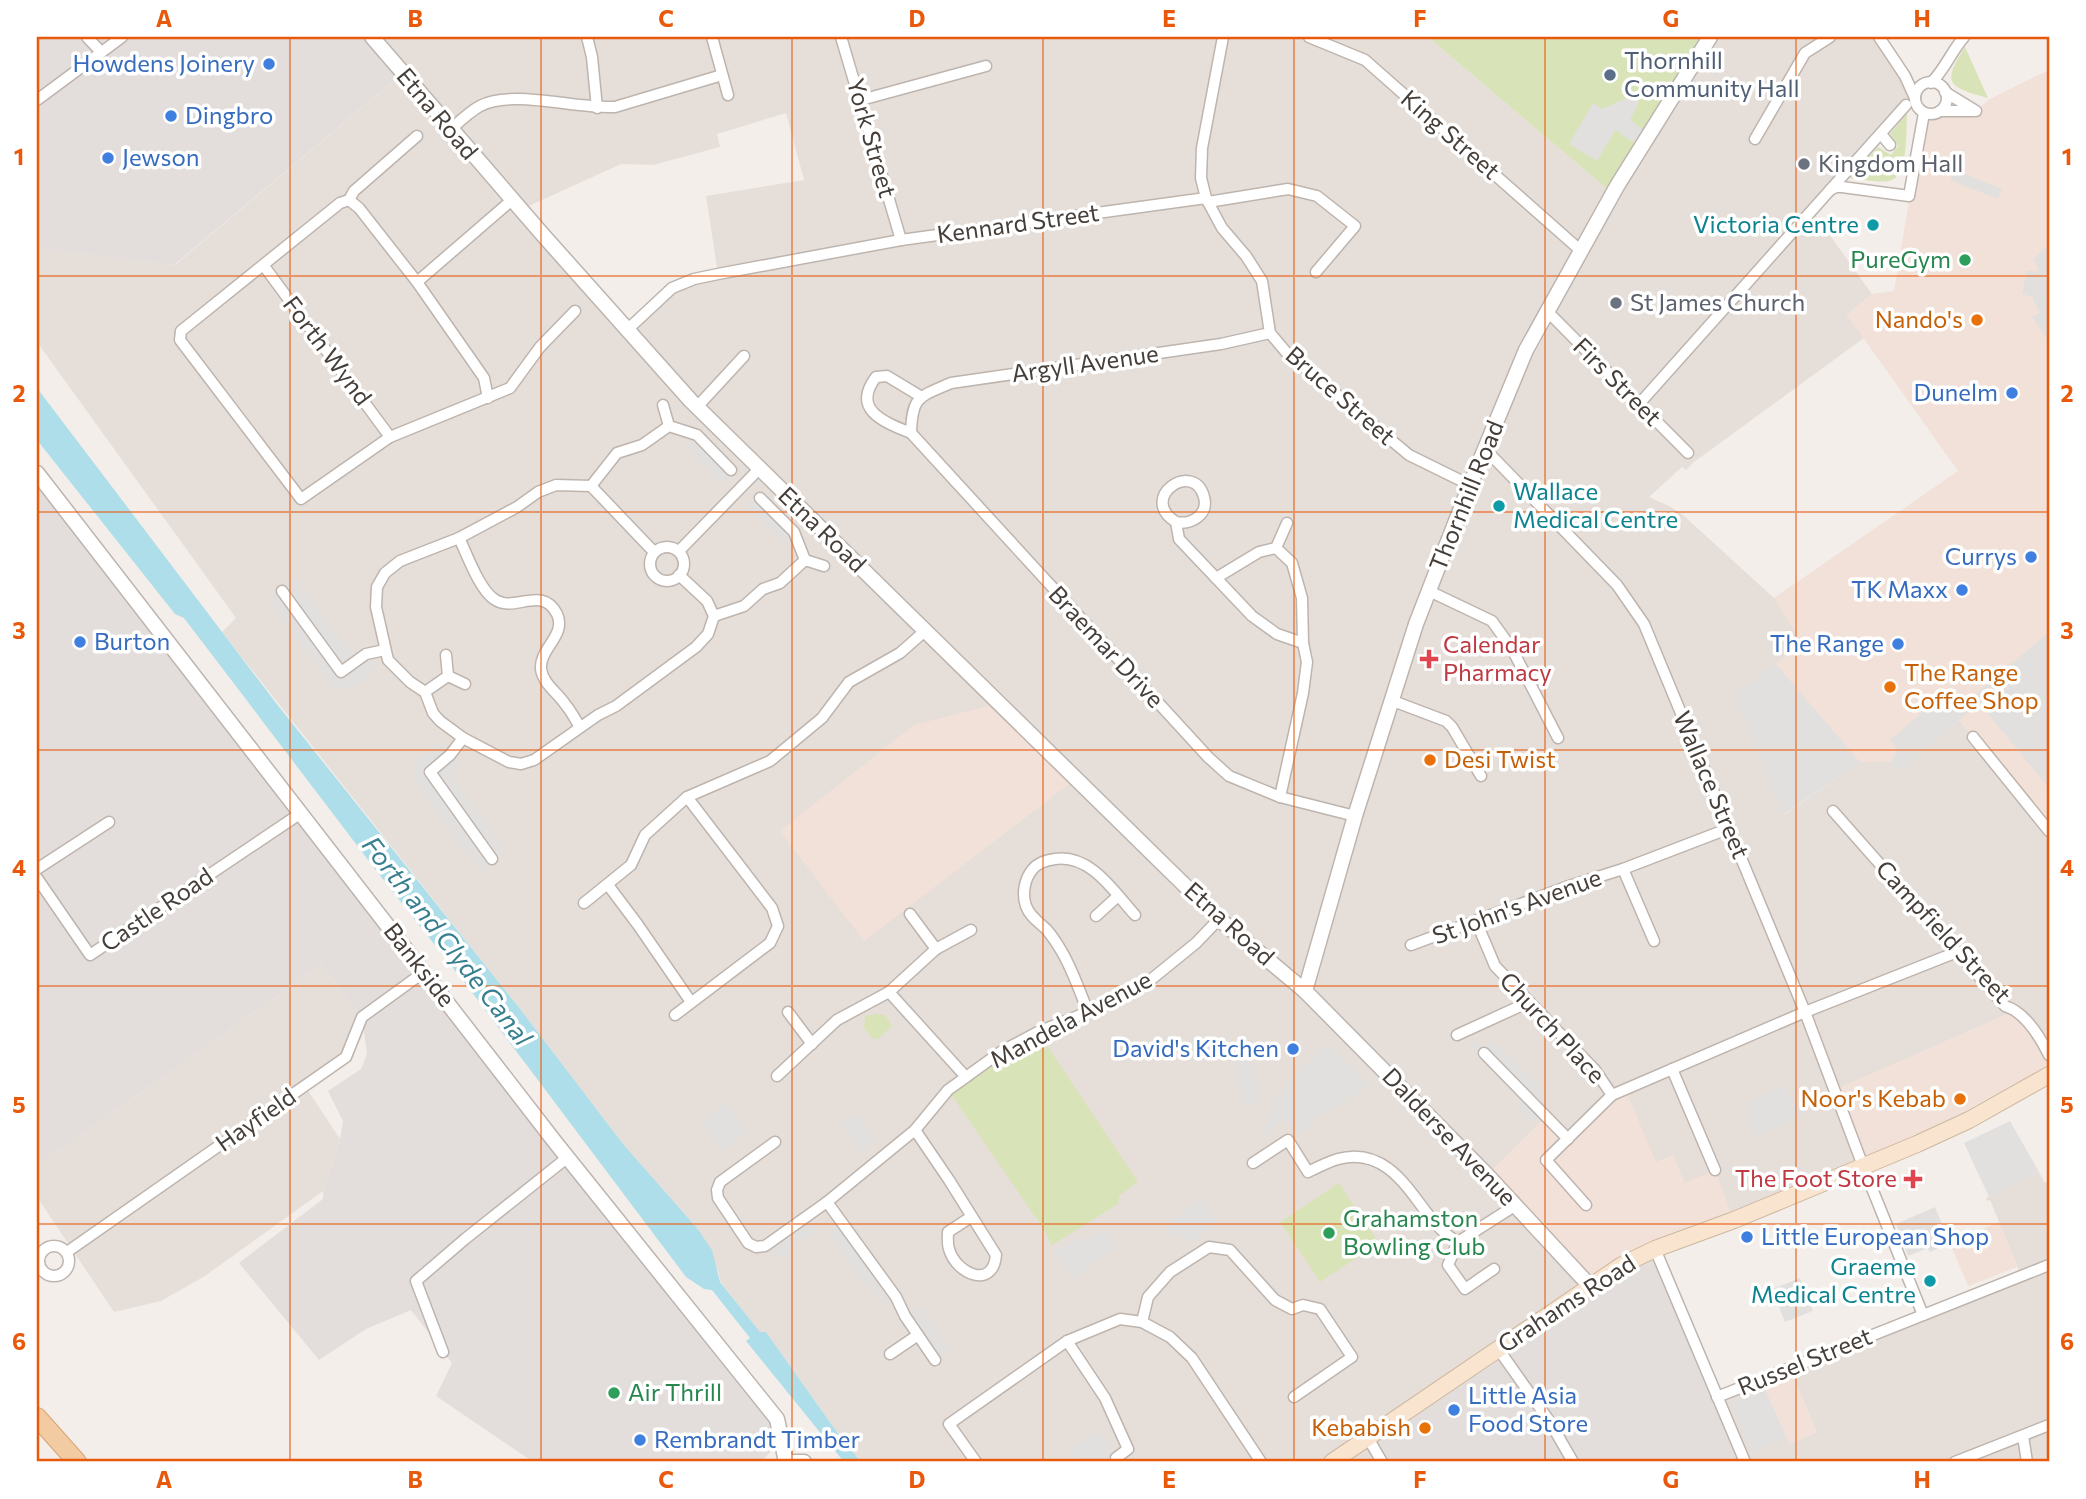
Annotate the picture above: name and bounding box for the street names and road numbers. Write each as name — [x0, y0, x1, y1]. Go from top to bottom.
street label: Etna Road — [391, 61, 485, 165]
street label: York Street — [842, 75, 903, 201]
street label: King Street — [1396, 83, 1506, 185]
street label: Kennard Street — [935, 197, 1101, 248]
street label: Forth Wynd — [278, 290, 379, 410]
street label: Firs Street — [1568, 331, 1668, 431]
street label: Argyll Avenue — [1009, 338, 1160, 387]
street label: Bruce Street — [1280, 339, 1402, 450]
street label: Thornhill Road — [1422, 416, 1509, 575]
street label: Etna Road — [773, 480, 873, 578]
street label: Braemar Drive — [1043, 579, 1171, 713]
street label: Wallace Street — [1668, 706, 1757, 863]
street label: Campfield Street — [1871, 854, 2018, 1009]
street label: Castle Road — [95, 861, 218, 957]
street label: St John's Avenue — [1428, 862, 1605, 950]
street label: Etna Road — [1179, 875, 1281, 971]
street label: Bankside — [378, 916, 462, 1012]
street label: Mandela Avenue — [985, 964, 1156, 1073]
street label: Church Place — [1494, 965, 1612, 1089]
street label: Dalderse Avenue — [1377, 1061, 1523, 1211]
street label: Hayfield — [210, 1081, 301, 1157]
street label: Grahams Road — [1492, 1247, 1640, 1358]
street label: Russel Street — [1733, 1320, 1876, 1401]

